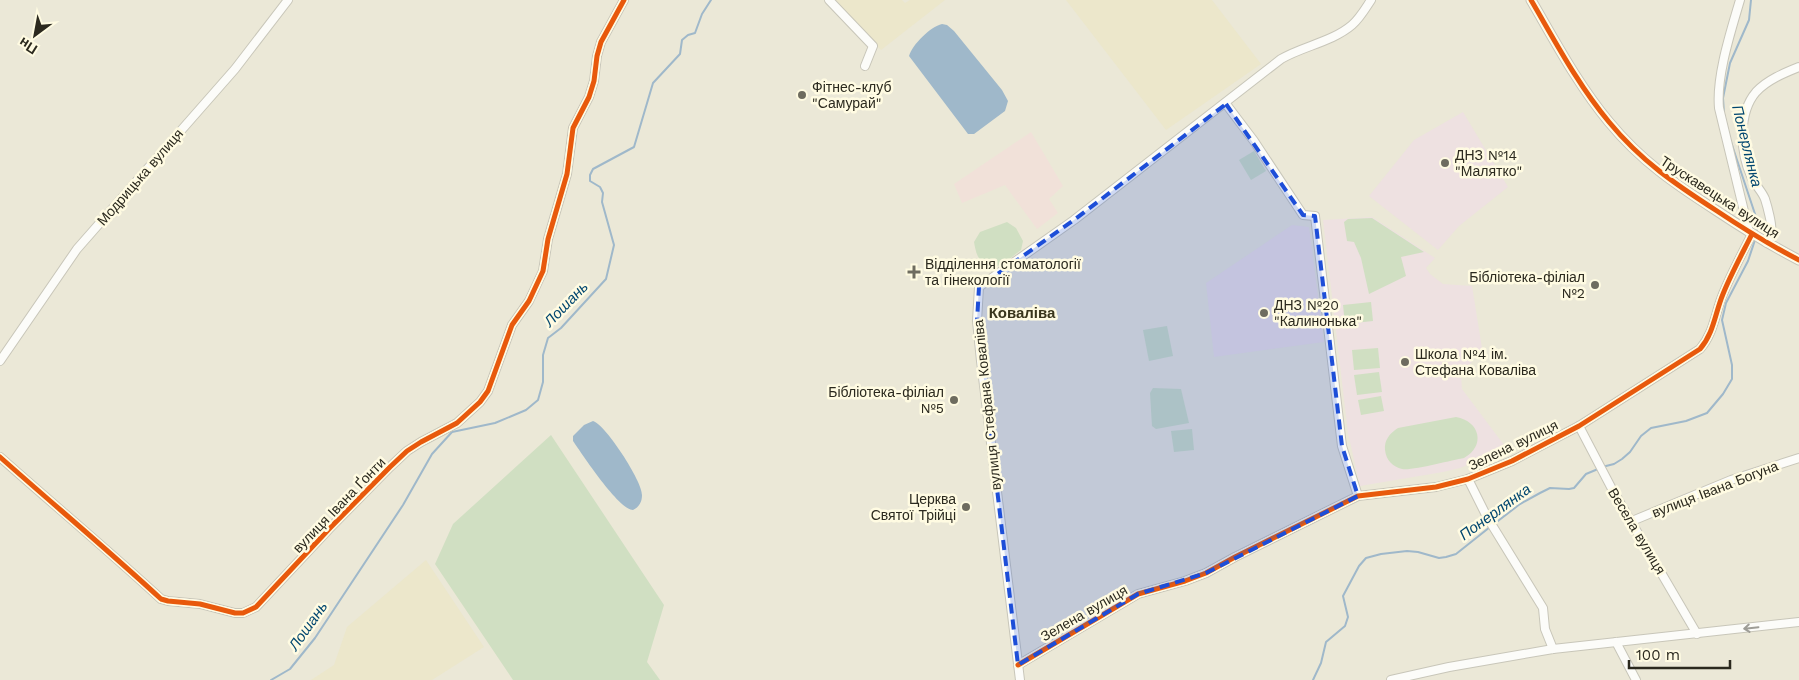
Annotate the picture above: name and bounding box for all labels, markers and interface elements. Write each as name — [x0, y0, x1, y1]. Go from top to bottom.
north arrow — [10, 10, 60, 60]
text: Пн — [16, 34, 40, 58]
place label: Фітнес-клуб "Самурай" — [812, 79, 891, 111]
marker: Фітнес-клуб "Самурай" — [796, 89, 808, 101]
water label: Понерлянка — [1728, 103, 1766, 189]
street label: Модрицька вулиця — [94, 125, 186, 229]
place label: ДНЗ №14 "Малятко" — [1455, 147, 1522, 179]
street label: Трускавецька вулиця — [1658, 153, 1782, 241]
marker: ДНЗ №14 "Малятко" — [1439, 157, 1451, 169]
place label: Відділення стоматології та гінекології — [925, 256, 1081, 288]
marker: Відділення стоматології та гінекології — [907, 265, 921, 279]
place label: Бібліотека-філіал №2 — [1469, 269, 1585, 301]
water label: Лошань — [540, 278, 592, 331]
marker: Бібліотека-філіал №2 — [1589, 279, 1601, 291]
place label: ДНЗ №20 "Калинонька" — [1274, 297, 1362, 329]
district label: Коваліва — [989, 304, 1056, 322]
marker: ДНЗ №20 "Калинонька" — [1258, 307, 1270, 319]
street label: вулиця Стефана Коваліва — [970, 319, 1004, 491]
place label: Школа №4 ім. Стефана Коваліва — [1415, 346, 1536, 378]
marker: Школа №4 ім. Стефана Коваліва — [1399, 356, 1411, 368]
place label: Бібліотека-філіал №5 — [828, 384, 944, 416]
marker: Бібліотека-філіал №5 — [948, 394, 960, 406]
street label: Зелена вулиця — [1466, 416, 1560, 474]
street label: вулиця Івана Ґонти — [289, 454, 389, 556]
street label: вулиця Івана Богуна — [1650, 457, 1781, 520]
water label: Понерлянка — [1456, 480, 1534, 544]
street label: Весела вулиця — [1605, 485, 1669, 577]
place label: Церква Святої Трійці — [871, 491, 956, 523]
marker: Церква Святої Трійці — [960, 501, 972, 513]
street label: Зелена вулиця — [1038, 582, 1130, 644]
water label: Лошань — [284, 598, 331, 655]
one-way arrow — [1743, 623, 1759, 633]
scale bar — [1629, 638, 1730, 670]
text: 100 m — [1636, 646, 1680, 664]

